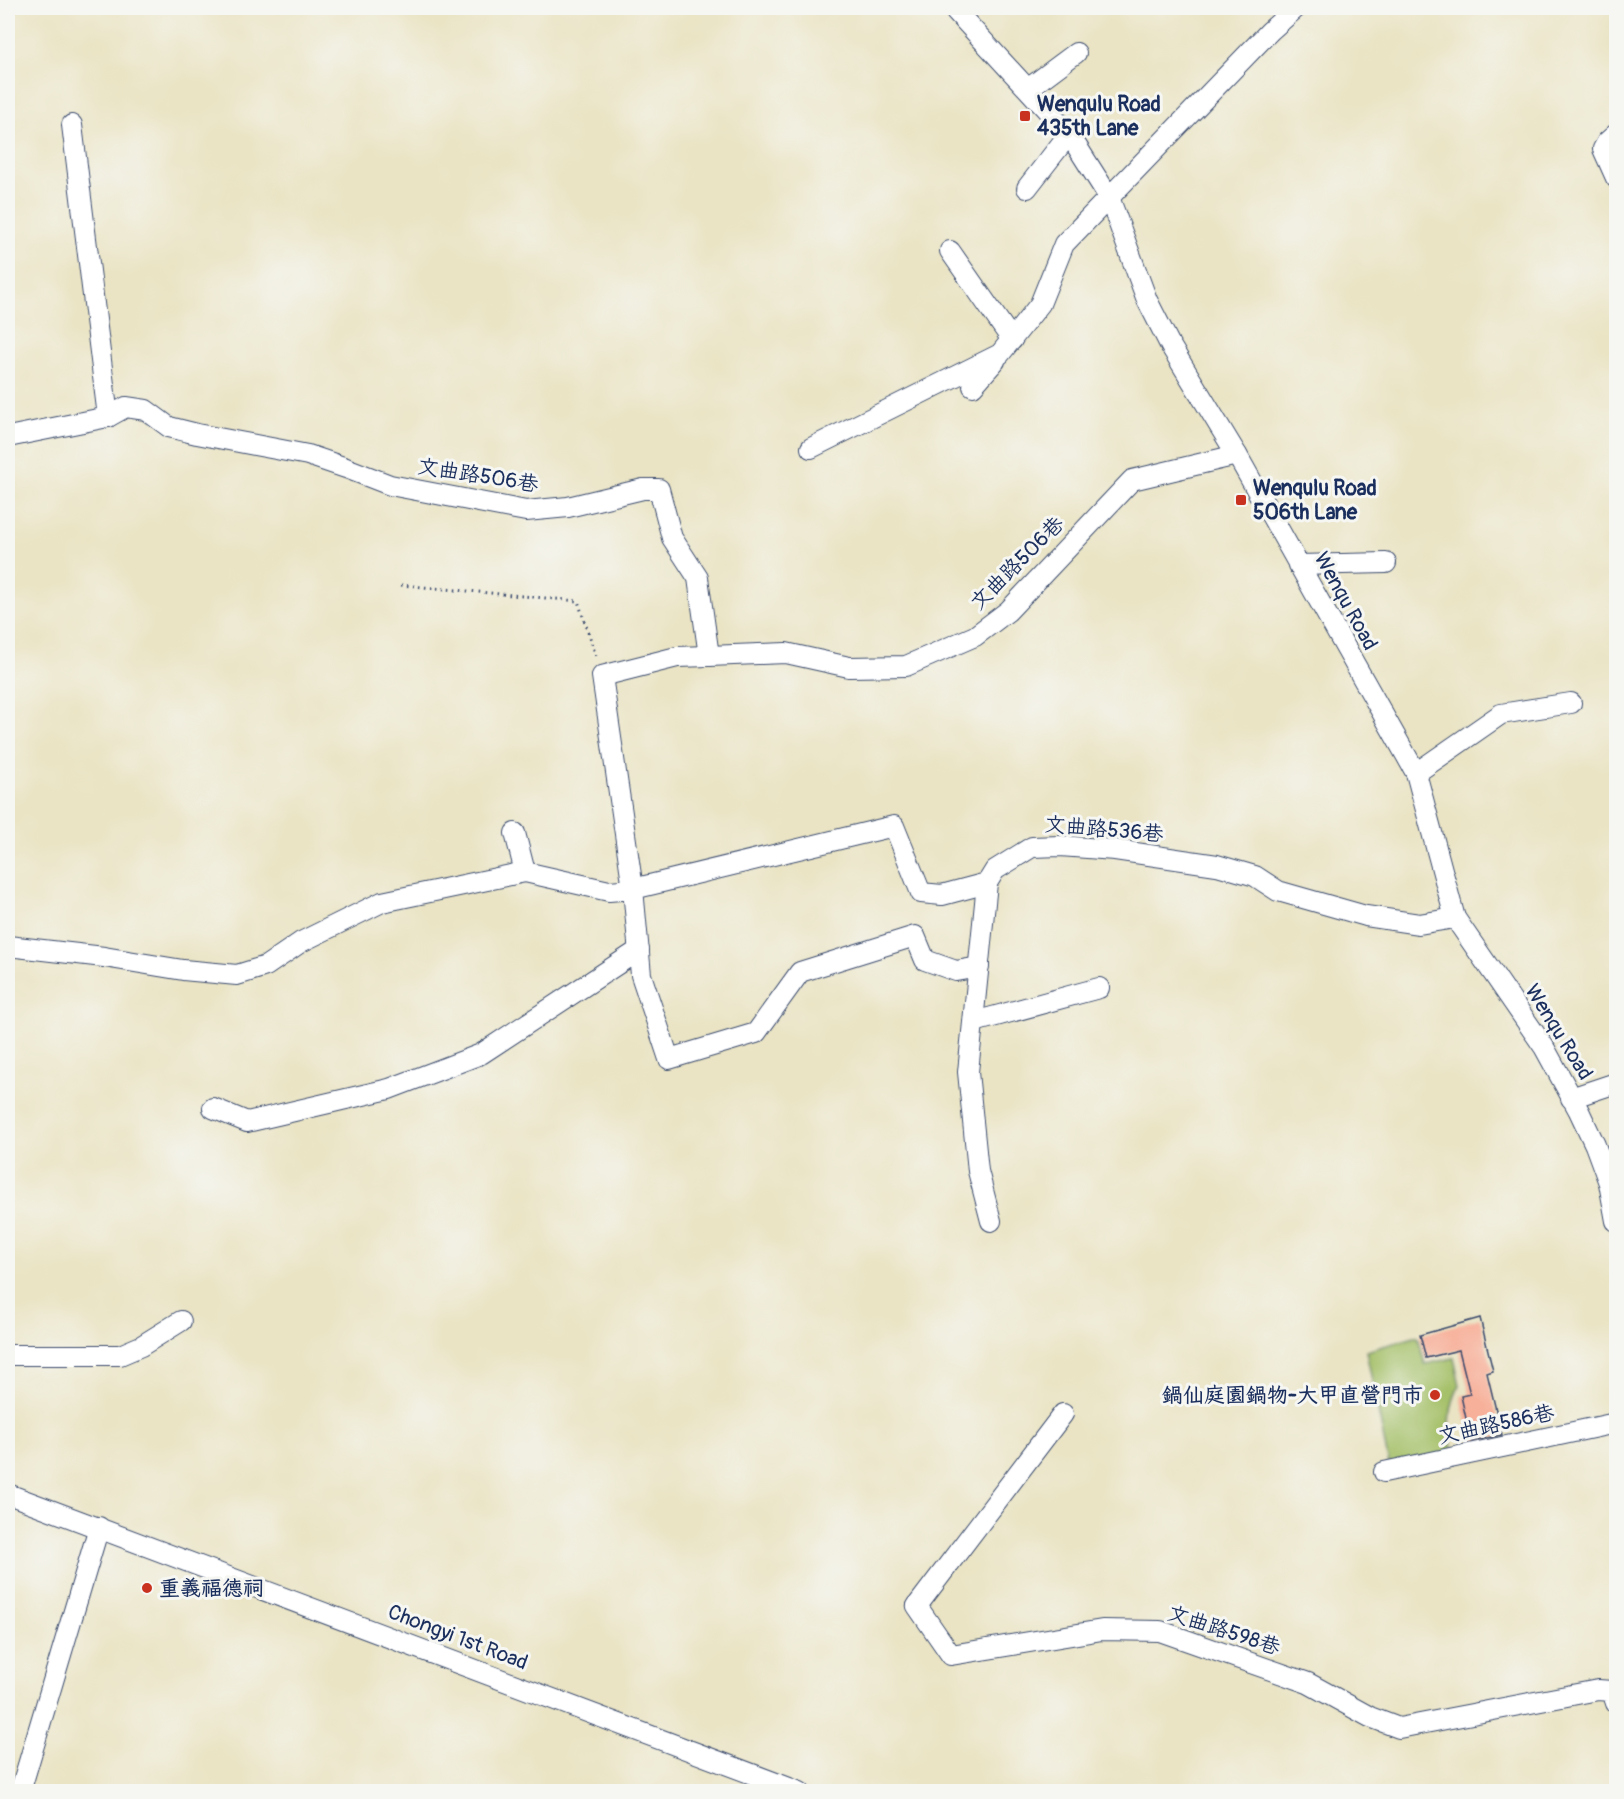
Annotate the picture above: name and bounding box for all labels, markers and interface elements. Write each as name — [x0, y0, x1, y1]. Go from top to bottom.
place label: Wenqulu Road 435th Lane — [1037, 91, 1161, 142]
marker: Wenqulu Road 435th Lane — [1018, 109, 1032, 123]
street label: 文曲路506巷 — [416, 453, 540, 498]
place label: Wenqulu Road 506th Lane — [1253, 475, 1377, 526]
marker: Wenqulu Road 506th Lane — [1234, 493, 1248, 507]
street label: 文曲路506巷 — [965, 511, 1070, 616]
street label: Wenqu Road — [1308, 547, 1384, 655]
street label: 文曲路536巷 — [1043, 811, 1165, 848]
street label: Wenqu Road — [1518, 979, 1599, 1085]
place label: 鍋仙庭園鍋物-大甲直營門市 — [1162, 1382, 1423, 1409]
marker: 鍋仙庭園鍋物-大甲直營門市 — [1428, 1388, 1442, 1402]
street label: 文曲路586巷 — [1435, 1399, 1557, 1450]
place label: 重義福德祠 — [159, 1575, 264, 1602]
marker: 重義福德祠 — [140, 1581, 154, 1595]
street label: Chongyi 1st Road — [384, 1598, 532, 1677]
street label: 文曲路598巷 — [1164, 1600, 1284, 1661]

